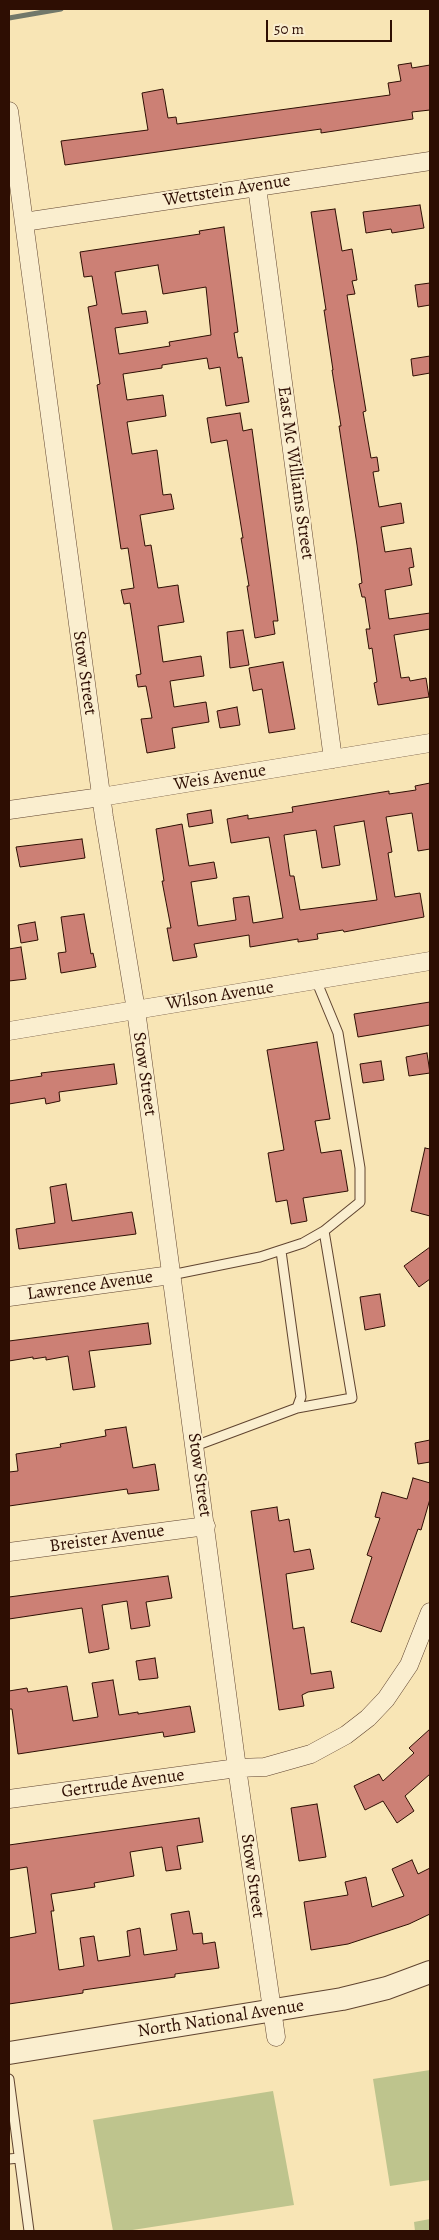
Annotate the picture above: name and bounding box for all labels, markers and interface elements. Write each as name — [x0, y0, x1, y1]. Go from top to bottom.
scale bar — [269, 10, 395, 42]
text: 50 m — [274, 19, 304, 39]
street label: Wettstein Avenue — [162, 170, 292, 212]
street label: East Mc Williams Street — [272, 385, 318, 561]
street label: Stow Street — [67, 630, 101, 716]
street label: Weis Avenue — [172, 760, 268, 796]
street label: Wilson Avenue — [165, 977, 275, 1015]
street label: Stow Street — [127, 1031, 161, 1117]
street label: Lawrence Avenue — [26, 1266, 154, 1306]
street label: Stow Street — [182, 1432, 216, 1518]
street label: Breister Avenue — [48, 1520, 166, 1558]
street label: Gertrude Avenue — [60, 1765, 186, 1803]
street label: Stow Street — [235, 1833, 269, 1919]
street label: North National Avenue — [136, 1995, 306, 2043]

